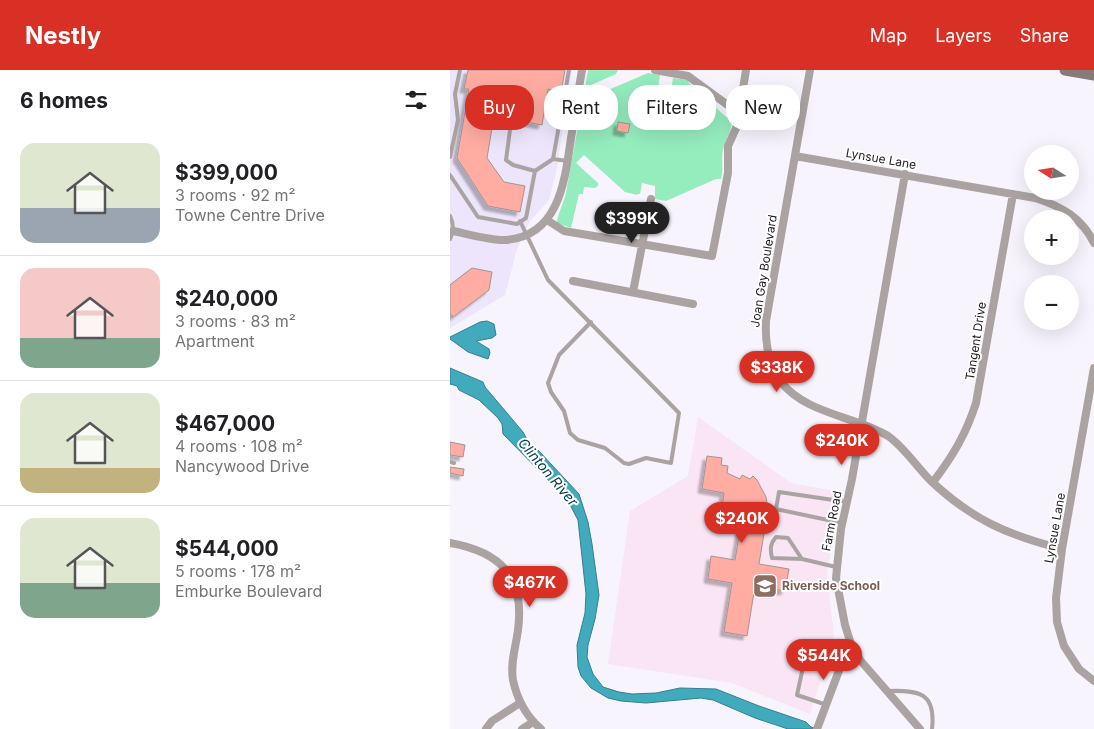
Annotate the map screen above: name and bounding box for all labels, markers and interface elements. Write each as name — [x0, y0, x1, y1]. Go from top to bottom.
text: Nestly — [25, 21, 101, 50]
text: Map — [870, 25, 907, 46]
text: Layers — [935, 25, 992, 46]
text: Share — [1020, 25, 1069, 46]
chip: Buy — [465, 85, 534, 130]
chip: Rent — [544, 85, 618, 130]
chip: Filters — [628, 85, 716, 130]
chip: New — [726, 85, 800, 130]
icon: filters — [402, 86, 430, 114]
text: 6 homes — [20, 88, 108, 113]
street label: Lynsue Lane — [845, 145, 917, 172]
north arrow — [1024, 145, 1079, 200]
map controls — [1024, 145, 1079, 330]
text: $399,000 — [175, 160, 278, 185]
icon: home — [60, 163, 120, 223]
text: 3 rooms · 92 m² — [175, 185, 296, 205]
pin: $399K — [597, 202, 667, 244]
text: Towne Centre Drive — [175, 205, 325, 225]
text: $399K — [605, 208, 659, 228]
button: + — [1024, 210, 1079, 265]
street label: Joan Gay Boulevard — [747, 213, 780, 328]
button: − — [1024, 275, 1079, 330]
text: $240,000 — [175, 286, 278, 311]
icon: home — [60, 288, 120, 348]
street label: Tangent Drive — [962, 301, 989, 381]
text: 3 rooms · 83 m² — [175, 311, 296, 331]
text: Apartment — [175, 331, 255, 351]
pin: $338K — [742, 350, 812, 393]
text: $338K — [750, 357, 804, 377]
text: $467,000 — [175, 411, 275, 436]
icon: home — [60, 413, 120, 473]
pin: $240K — [807, 424, 877, 466]
text: $240K — [815, 430, 869, 450]
water label: Clinton River — [515, 434, 582, 510]
text: 4 rooms · 108 m² — [175, 436, 303, 456]
text: Nancywood Drive — [175, 456, 309, 476]
street label: Farm Road — [818, 489, 845, 552]
street label: Lynsue Lane — [1041, 492, 1068, 564]
pin: $240K — [707, 502, 777, 544]
text: $240K — [715, 508, 769, 528]
text: $544,000 — [175, 536, 279, 561]
icon: home — [60, 538, 120, 598]
text: 5 rooms · 178 m² — [175, 561, 301, 581]
pin: $467K — [495, 566, 565, 608]
text: $467K — [504, 572, 556, 592]
school or university icon: Riverside School — [752, 573, 778, 599]
place label: Riverside School — [782, 578, 880, 593]
text: Emburke Boulevard — [175, 581, 322, 601]
pin: $544K — [789, 638, 859, 681]
text: $544K — [797, 645, 851, 665]

